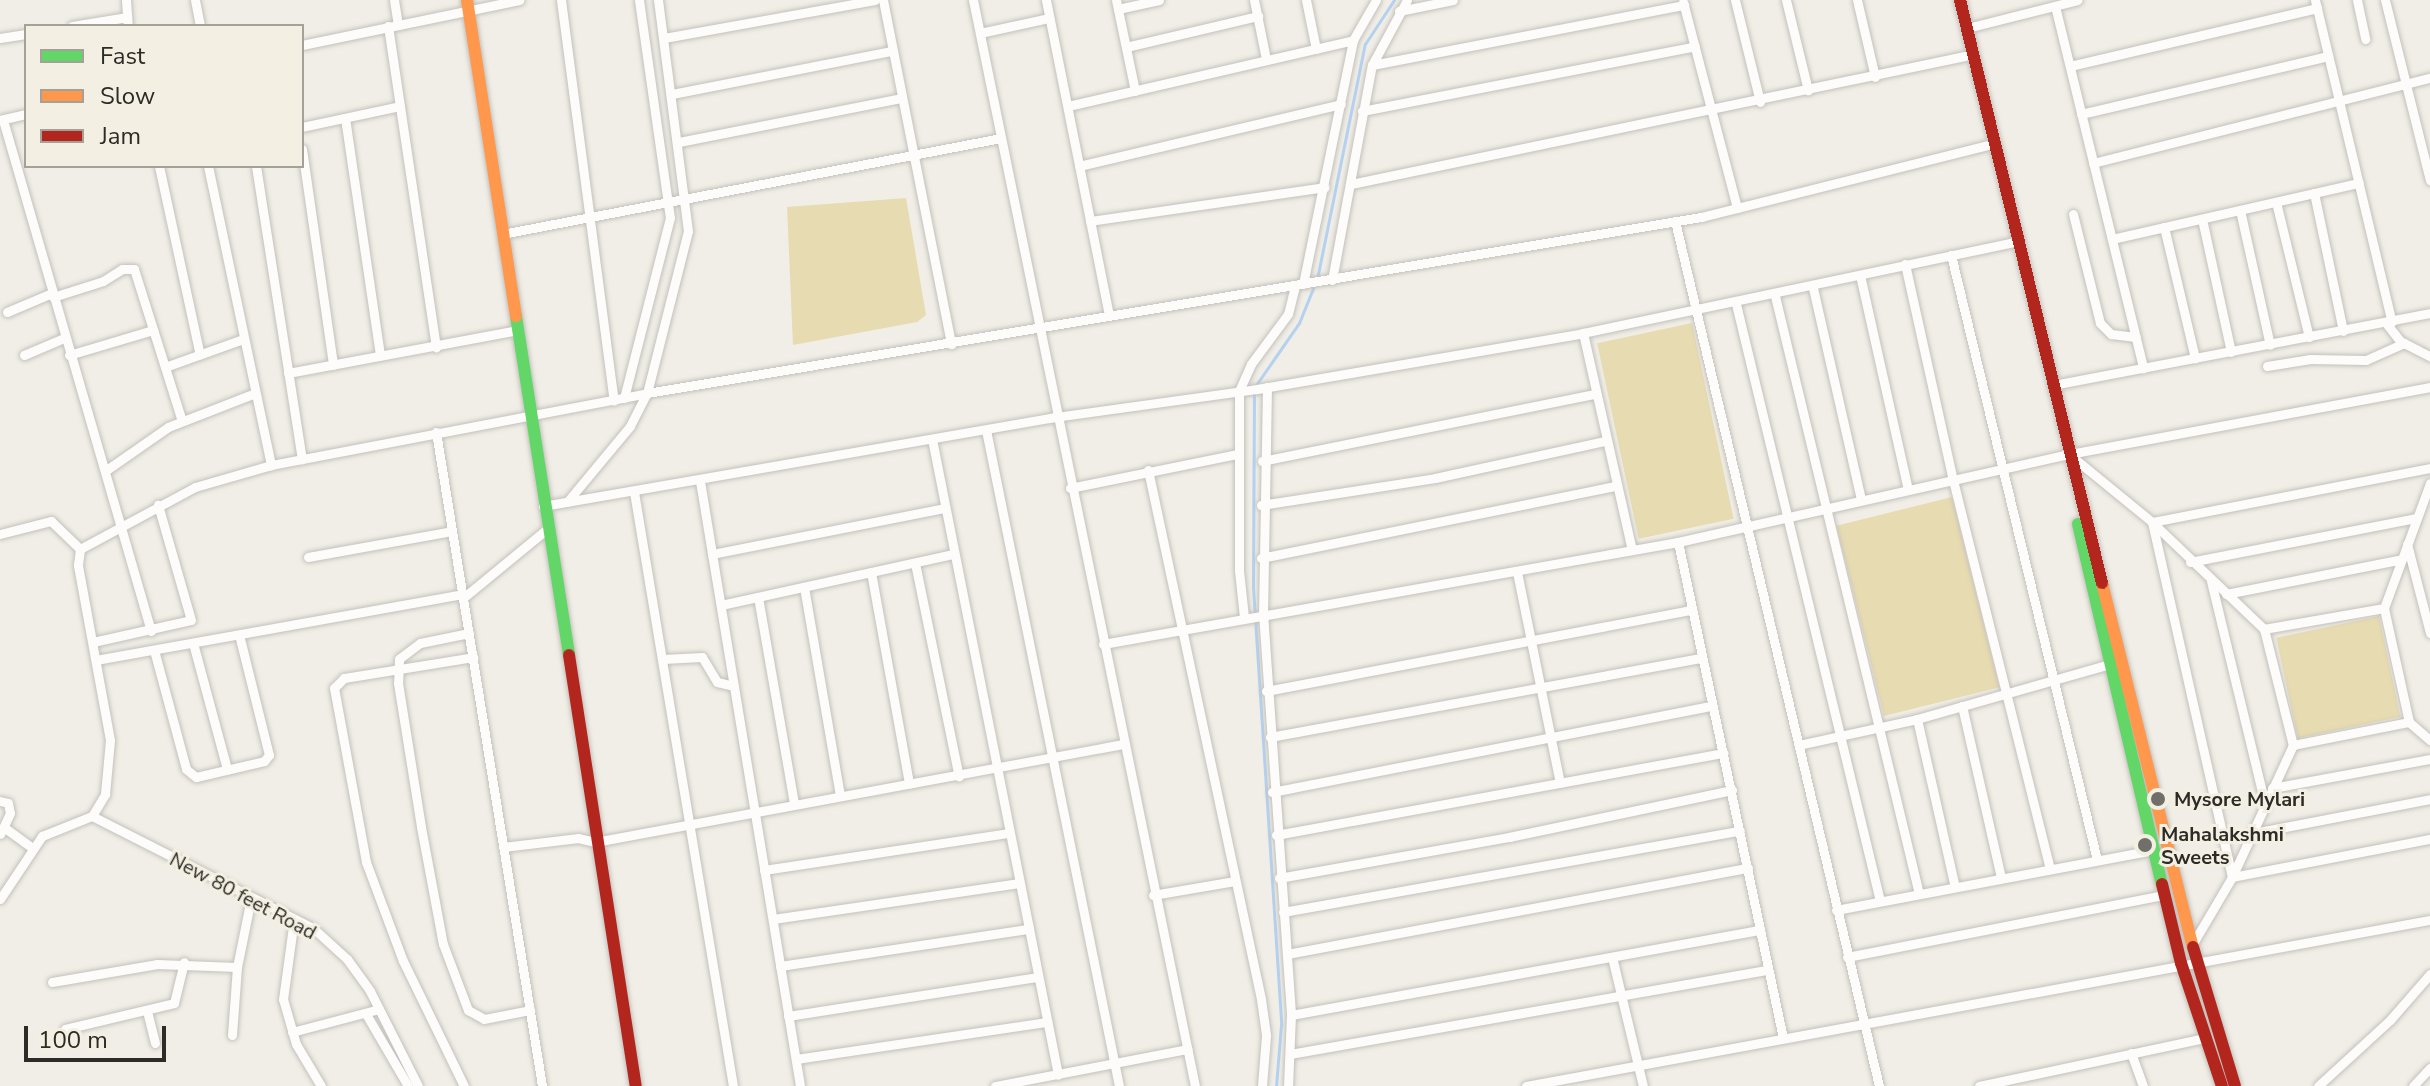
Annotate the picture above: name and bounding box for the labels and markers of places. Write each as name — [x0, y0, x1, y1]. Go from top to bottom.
place label: Mysore Mylari — [2174, 787, 2305, 811]
marker: Mysore Mylari — [2149, 790, 2167, 808]
place label: Mahalakshmi Sweets — [2161, 822, 2284, 869]
marker: Mahalakshmi Sweets — [2136, 836, 2154, 854]

